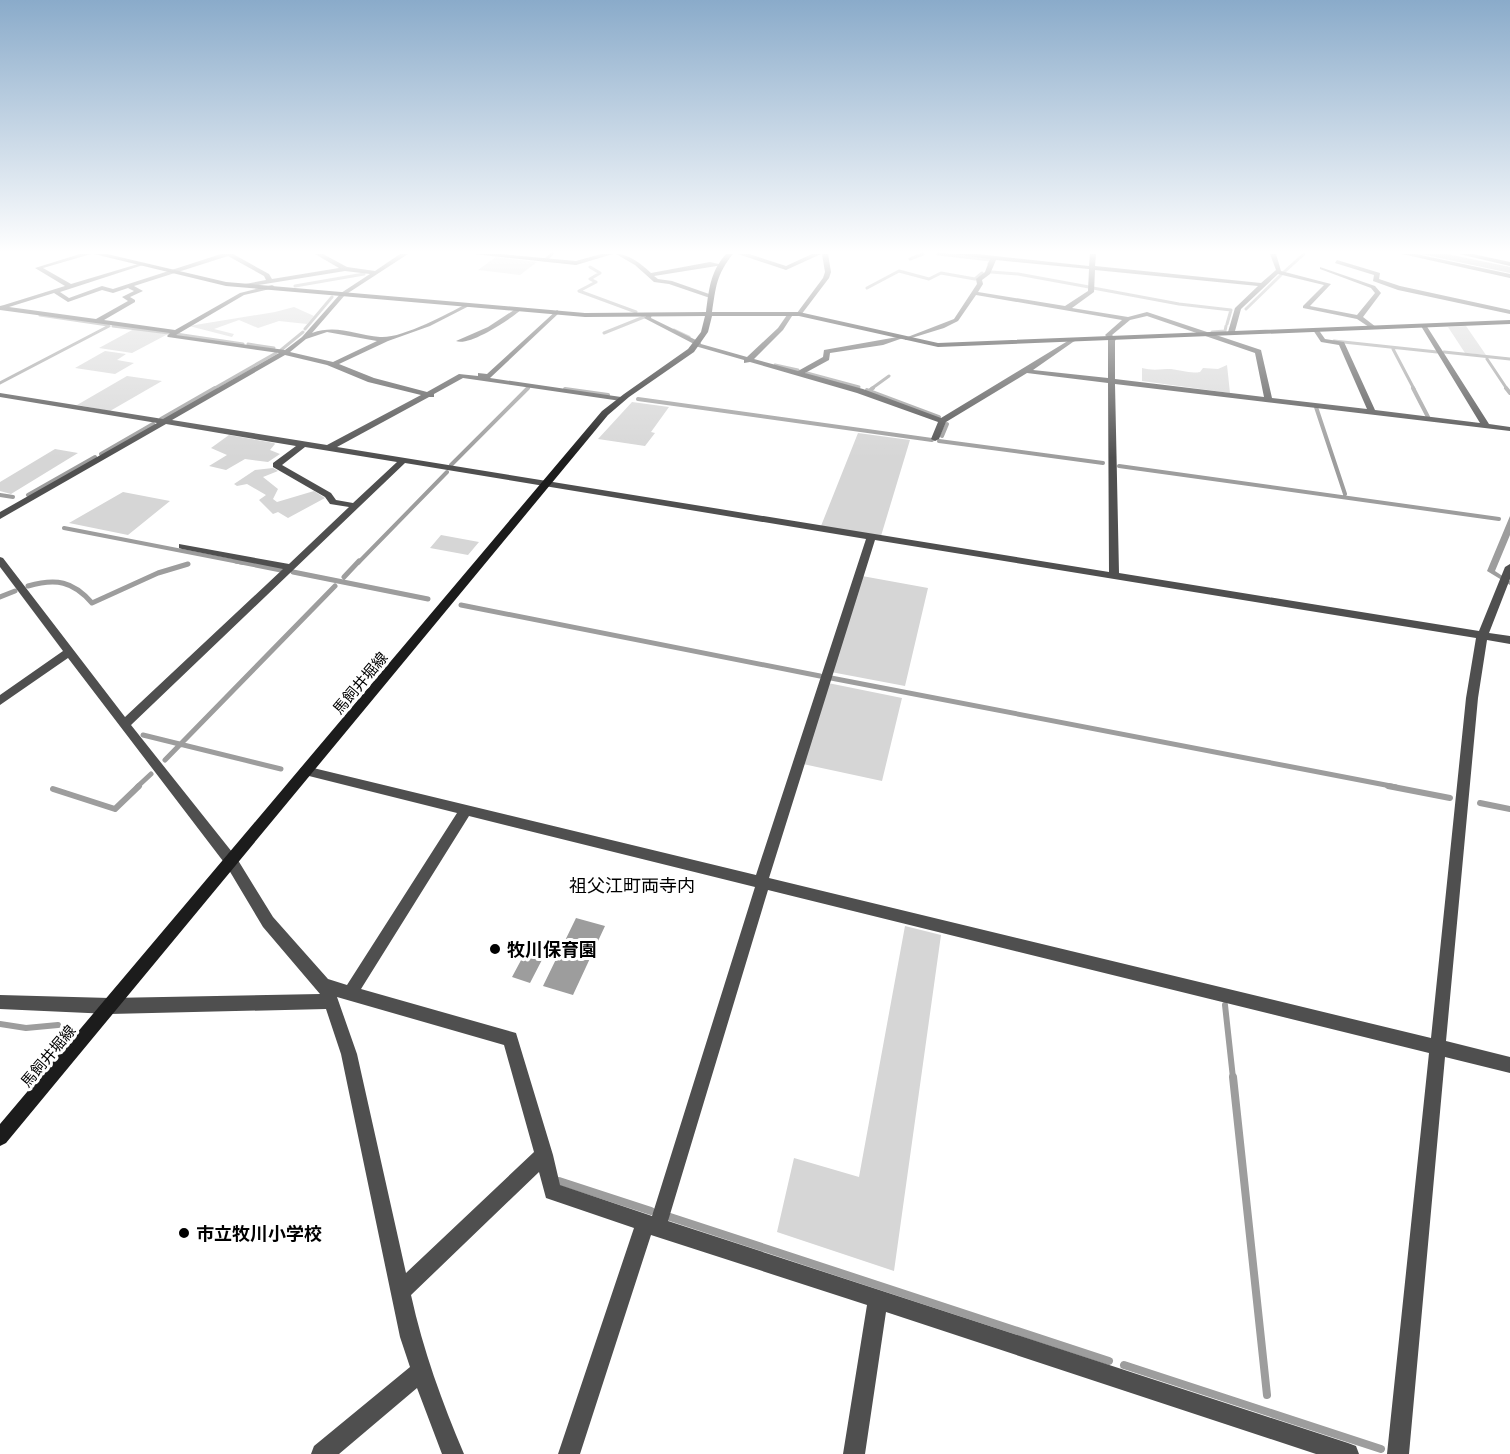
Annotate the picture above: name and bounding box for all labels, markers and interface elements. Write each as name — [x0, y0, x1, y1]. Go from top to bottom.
street label: 馬飼井堀線 — [329, 649, 391, 717]
district label: 祖父江町両寺内 — [569, 875, 695, 896]
place label: 牧川保育園 — [507, 939, 597, 960]
marker: 牧川保育園 — [488, 942, 502, 956]
street label: 馬飼井堀線 — [17, 1022, 79, 1090]
place label: 市立牧川小学校 — [196, 1223, 322, 1244]
marker: 市立牧川小学校 — [177, 1226, 191, 1240]

